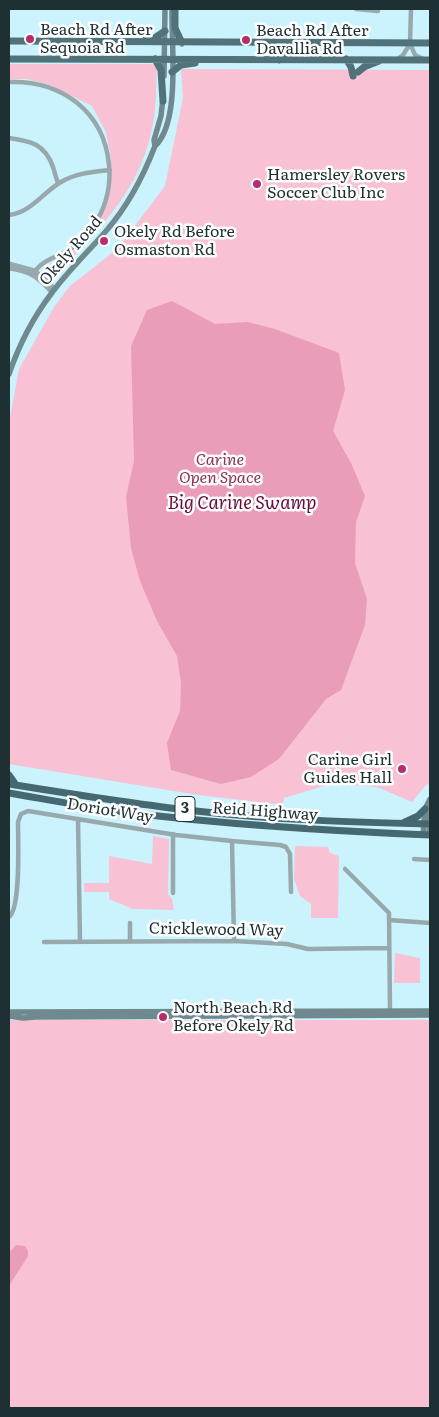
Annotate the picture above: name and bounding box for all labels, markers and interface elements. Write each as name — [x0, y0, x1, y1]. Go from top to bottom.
place label: Beach Rd After Sequoia Rd — [40, 20, 152, 58]
place label: Beach Rd After Davallia Rd — [256, 21, 368, 59]
marker: Beach Rd After Sequoia Rd — [24, 33, 36, 45]
marker: Beach Rd After Davallia Rd — [240, 34, 252, 46]
place label: Hamersley Rovers Soccer Club Inc — [267, 165, 405, 203]
marker: Hamersley Rovers Soccer Club Inc — [251, 178, 263, 190]
street label: Okely Road — [36, 212, 106, 290]
place label: Okely Rd Before Osmaston Rd — [114, 222, 235, 260]
marker: Okely Rd Before Osmaston Rd — [98, 235, 110, 247]
park label: Carine Open Space — [179, 450, 261, 488]
water label: Big Carine Swamp — [168, 493, 316, 515]
place label: Carine Girl Guides Hall — [304, 750, 392, 788]
marker: Carine Girl Guides Hall — [396, 763, 408, 775]
street label: Doriot Way — [65, 795, 155, 827]
road number: 3 — [175, 796, 195, 822]
street label: Reid Highway — [212, 799, 318, 825]
street label: Cricklewood Way — [149, 919, 283, 941]
place label: North Beach Rd Before Okely Rd — [173, 998, 294, 1036]
marker: North Beach Rd Before Okely Rd — [157, 1011, 169, 1023]

